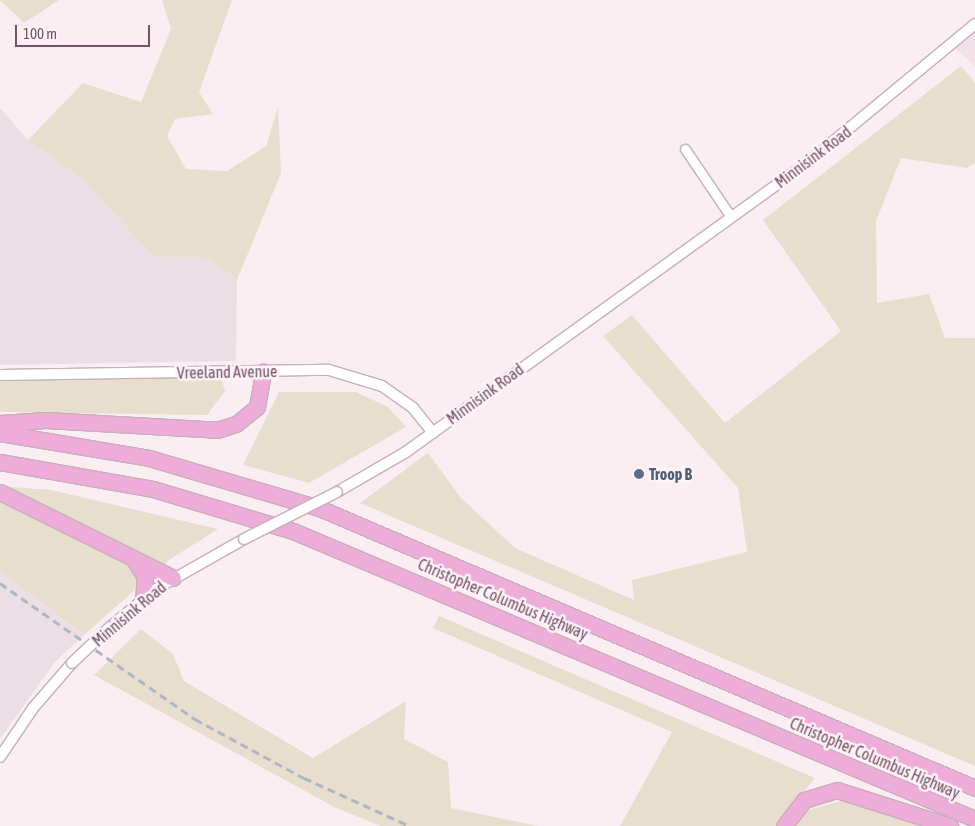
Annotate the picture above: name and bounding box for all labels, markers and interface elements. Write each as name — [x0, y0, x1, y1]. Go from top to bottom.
scale bar — [18, 15, 152, 47]
text: 100 m — [23, 25, 57, 42]
street label: Minnisink Road — [771, 122, 855, 192]
street label: Minnisink Road — [443, 360, 527, 428]
street label: Vreeland Avenue — [177, 362, 277, 382]
place label: Troop B — [649, 464, 692, 484]
marker: Troop B — [633, 468, 645, 480]
street label: Christopher Columbus Highway — [415, 554, 591, 644]
street label: Minnisink Road — [88, 578, 170, 650]
street label: Christopher Columbus Highway — [787, 713, 963, 803]

